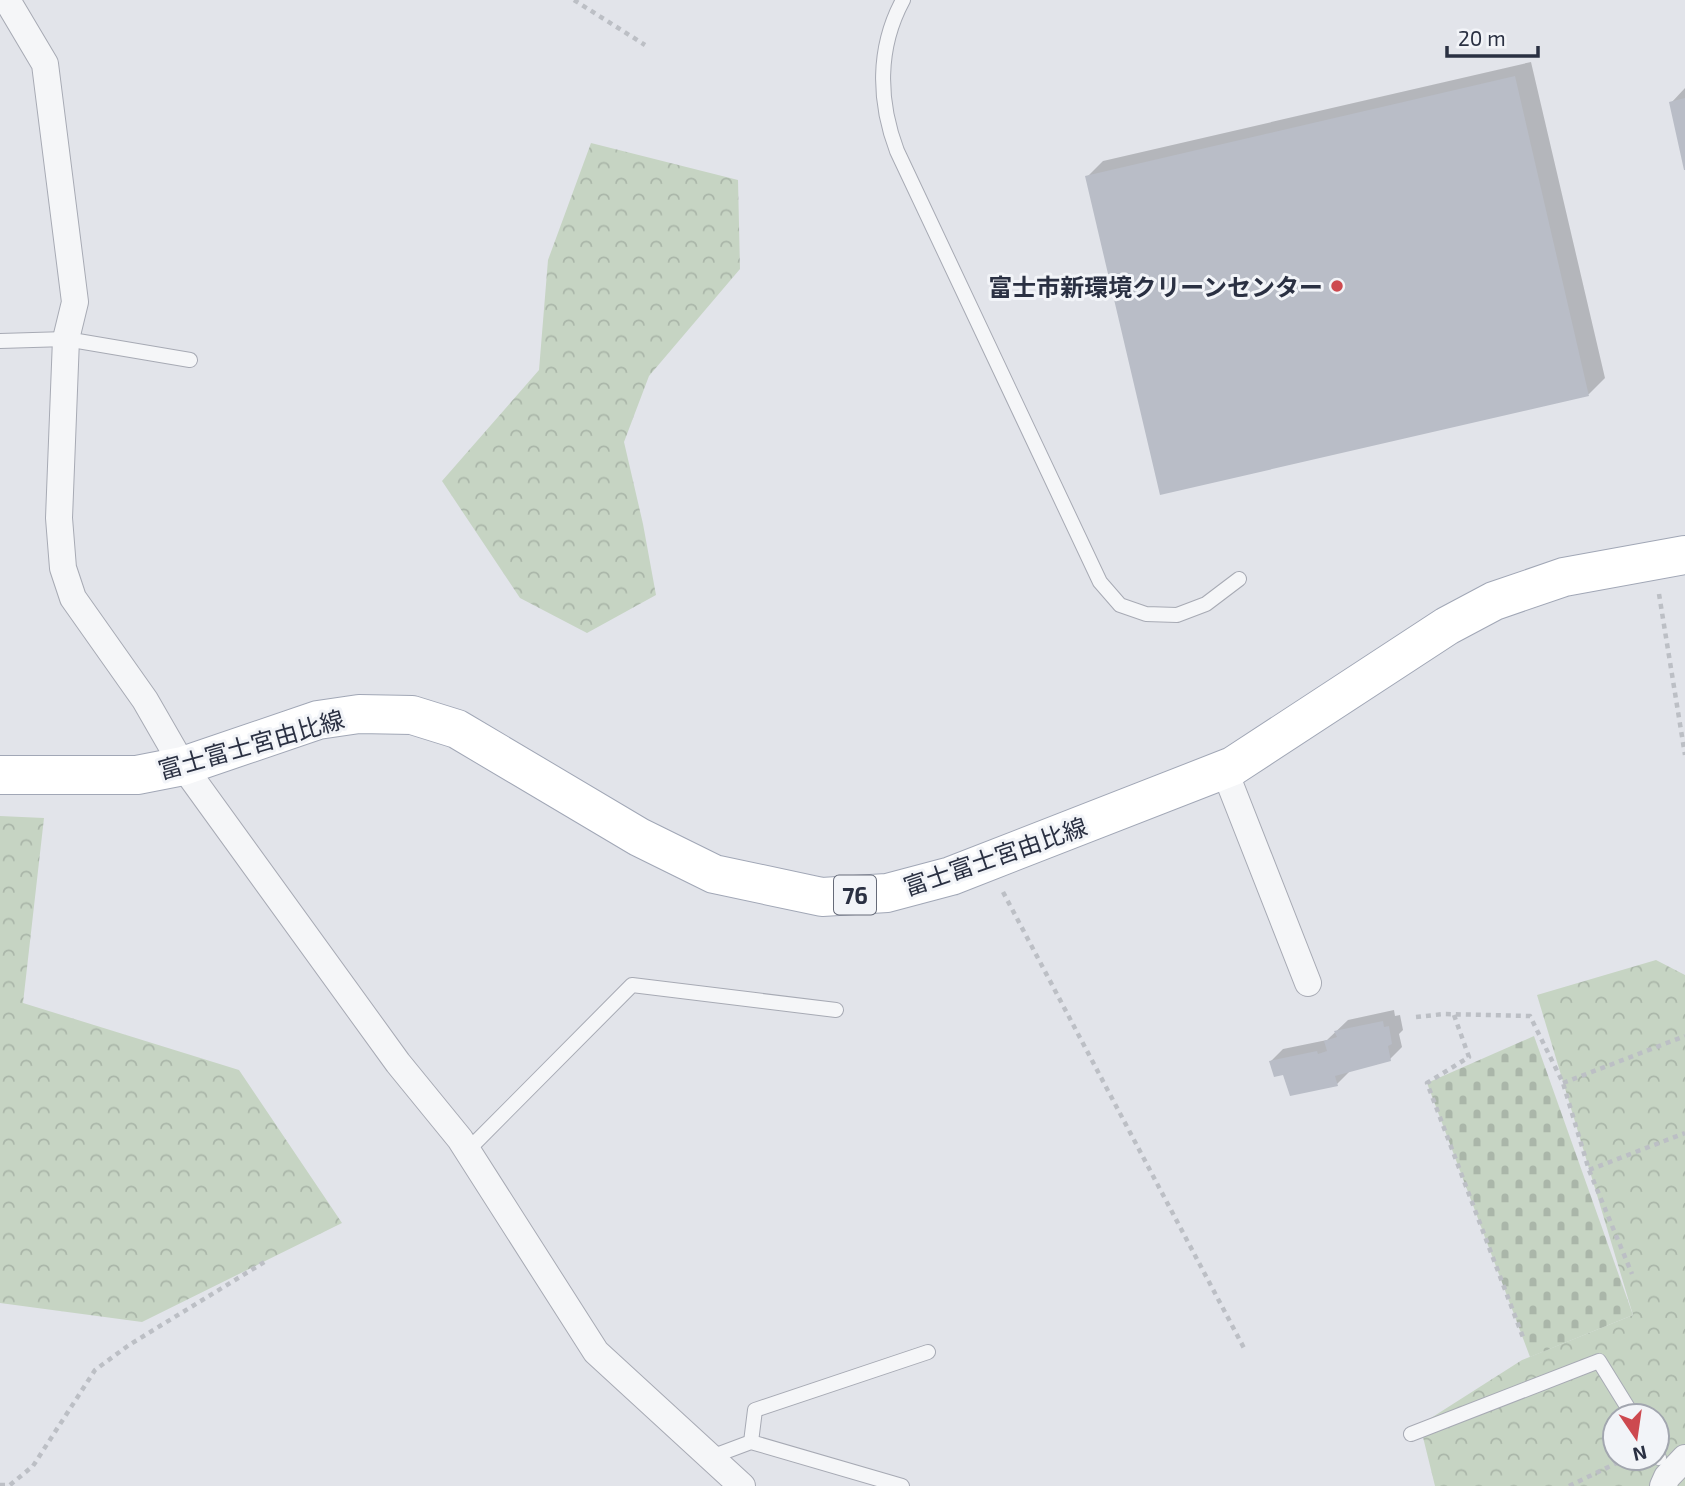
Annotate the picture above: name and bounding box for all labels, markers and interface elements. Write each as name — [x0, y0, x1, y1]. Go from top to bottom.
scale bar — [1447, 14, 1538, 58]
text: 20 m — [1458, 25, 1506, 50]
place label: 富士市新環境クリーンセンター — [988, 272, 1323, 301]
marker: 富士市新環境クリーンセンター — [1329, 278, 1345, 294]
street label: 富士富士宮由比線 — [155, 704, 347, 784]
street label: 富士富士宮由比線 — [900, 811, 1090, 901]
road number: 76 — [834, 876, 876, 914]
north arrow — [1601, 1402, 1671, 1472]
text: N — [1631, 1441, 1649, 1467]

